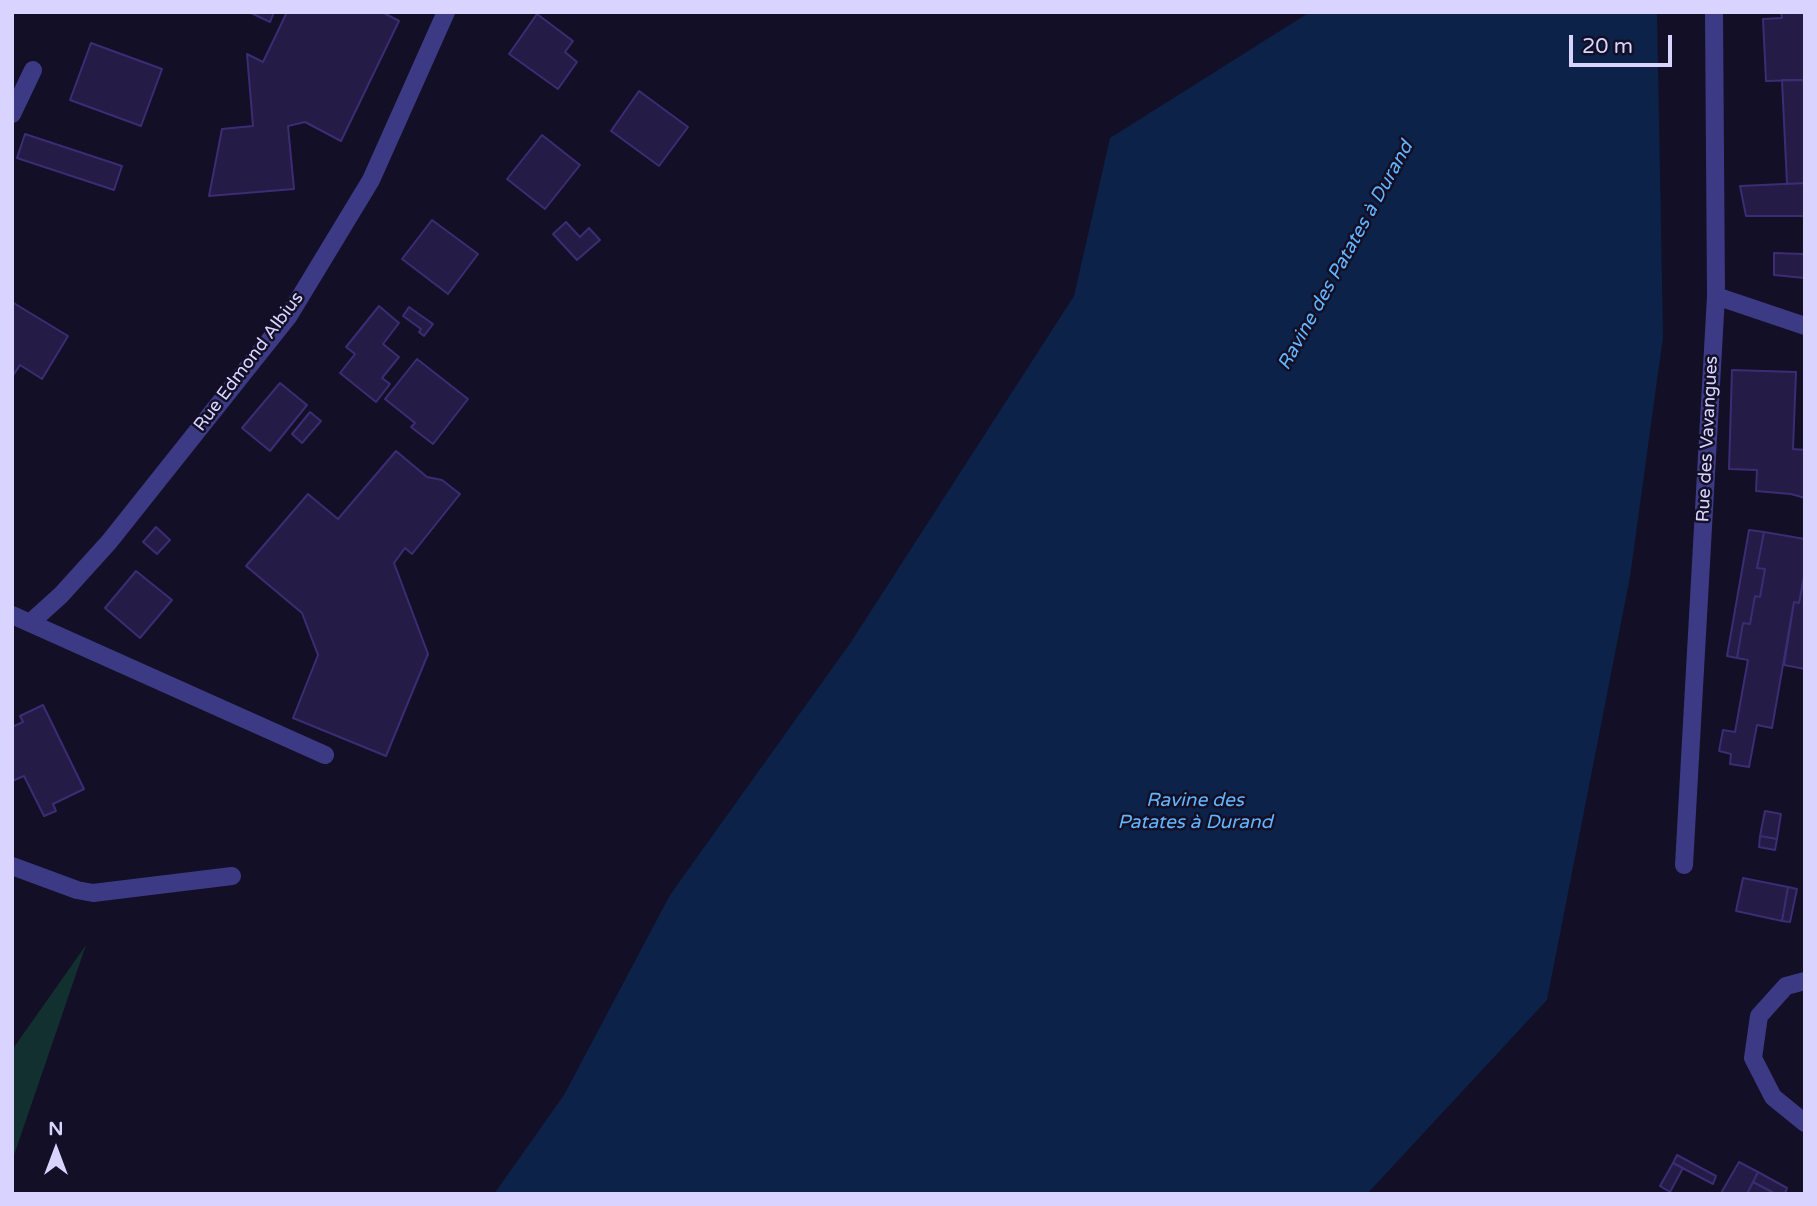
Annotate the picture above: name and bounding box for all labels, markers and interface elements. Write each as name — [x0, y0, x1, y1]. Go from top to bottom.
scale bar — [1572, 21, 1675, 65]
text: 20 m — [1582, 34, 1633, 59]
water label: Ravine des Patates à Durand — [1273, 138, 1419, 374]
street label: Rue Edmond Albius — [190, 288, 308, 436]
street label: Rue des Vavangues — [1693, 355, 1723, 523]
water label: Ravine des Patates à Durand — [1117, 790, 1273, 834]
north arrow — [21, 1115, 91, 1185]
text: N — [48, 1118, 64, 1140]

